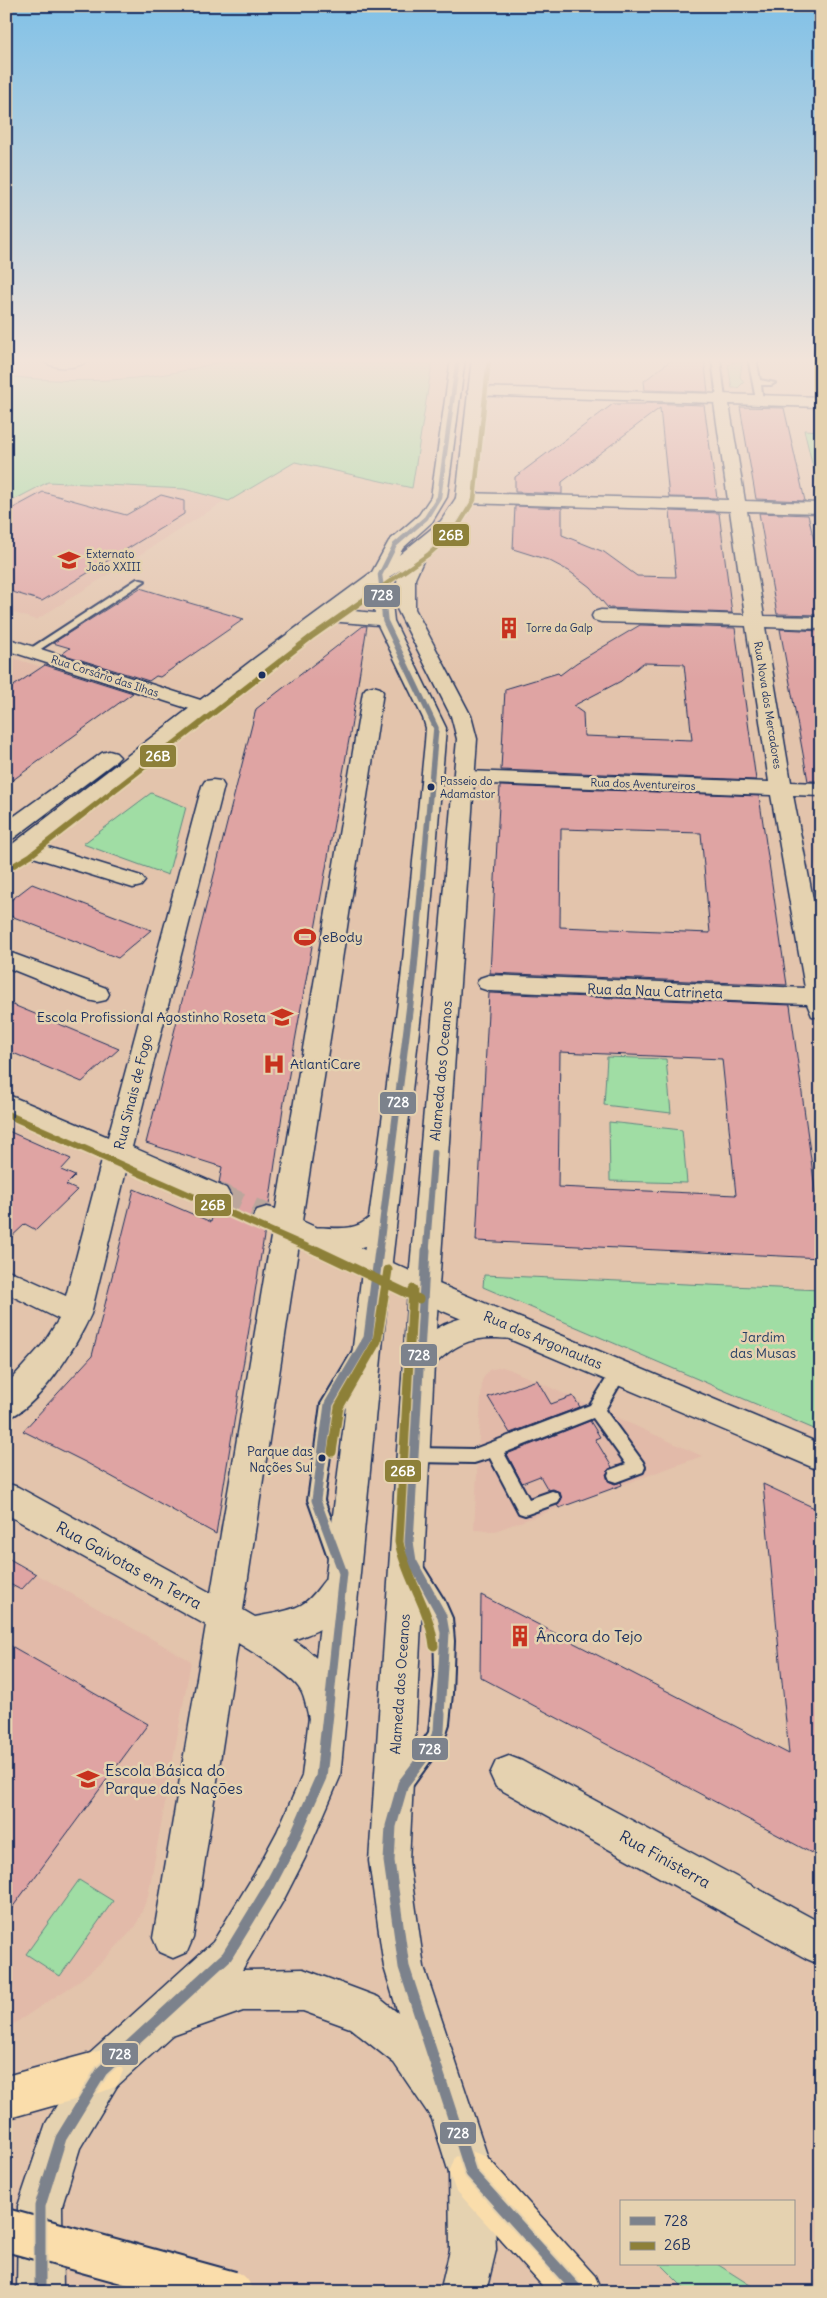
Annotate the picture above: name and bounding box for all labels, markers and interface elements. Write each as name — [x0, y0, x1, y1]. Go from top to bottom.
line badge: 26B — [432, 523, 470, 547]
text: 26B — [439, 526, 463, 544]
school or university icon: Externato João XXIII — [56, 547, 82, 573]
place label: Externato João XXIII — [86, 547, 141, 574]
line badge: 728 — [363, 584, 401, 608]
text: 728 — [371, 586, 393, 604]
building icon: Torre da Galp — [496, 615, 522, 641]
place label: Torre da Galp — [526, 621, 593, 635]
street label: Rua Nova dos Mercadores — [751, 640, 785, 770]
street label: Rua Corsário das Ilhas — [49, 652, 161, 700]
unlabelled marker — [257, 670, 267, 680]
line badge: 26B — [139, 744, 177, 768]
text: 26B — [146, 747, 170, 765]
place label: Passeio do Adamastor — [440, 774, 496, 801]
street label: Rua dos Aventureiros — [590, 775, 696, 793]
marker: Passeio do Adamastor — [426, 782, 436, 792]
sports icon: eBody — [292, 924, 318, 950]
place label: eBody — [322, 928, 363, 946]
street label: Rua da Nau Catrineta — [587, 980, 723, 1002]
street label: Alameda dos Oceanos — [426, 1000, 456, 1142]
school or university icon: Escola Profissional Agostinho Roseta — [269, 1004, 295, 1030]
place label: Escola Profissional Agostinho Roseta — [37, 1008, 266, 1026]
street label: Rua Sinais de Fogo — [110, 1032, 156, 1151]
hospital icon: AtlantiCare — [261, 1051, 287, 1077]
place label: AtlantiCare — [290, 1055, 360, 1073]
line badge: 728 — [379, 1091, 417, 1115]
text: 728 — [387, 1093, 409, 1111]
line badge: 26B — [194, 1193, 232, 1217]
text: 26B — [201, 1196, 225, 1214]
street label: Rua dos Argonautas — [481, 1307, 605, 1373]
park label: Jardim das Musas — [730, 1328, 796, 1362]
line badge: 728 — [400, 1343, 438, 1367]
text: 728 — [408, 1346, 430, 1364]
place label: Parque das Nações Sul — [247, 1443, 313, 1476]
marker: Parque das Nações Sul — [317, 1453, 327, 1463]
line badge: 26B — [384, 1459, 422, 1483]
text: 26B — [391, 1462, 415, 1480]
street label: Rua Gaivotas em Terra — [53, 1517, 205, 1613]
street label: Alameda dos Oceanos — [386, 1613, 414, 1755]
building icon: Âncora do Tejo — [507, 1623, 533, 1649]
place label: Âncora do Tejo — [536, 1626, 642, 1646]
line badge: 728 — [411, 1737, 449, 1761]
text: 728 — [419, 1740, 441, 1758]
place label: Escola Básica do Parque das Nações — [105, 1760, 243, 1798]
school or university icon: Escola Básica do Parque das Nações — [75, 1766, 101, 1792]
street label: Rua Finisterra — [616, 1826, 714, 1892]
line badge: 728 — [101, 2042, 139, 2066]
text: 728 — [109, 2045, 131, 2063]
line badge: 728 — [439, 2121, 477, 2145]
text: 728 — [447, 2124, 469, 2142]
legend — [620, 2200, 794, 2266]
text: 728 — [664, 2211, 688, 2230]
text: 26B — [664, 2235, 691, 2254]

